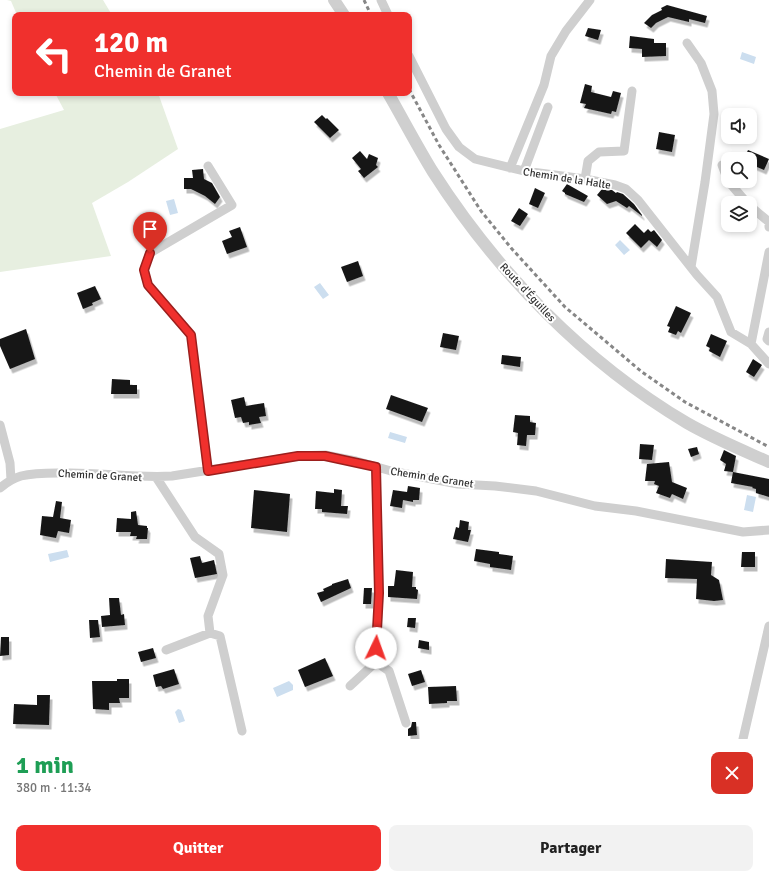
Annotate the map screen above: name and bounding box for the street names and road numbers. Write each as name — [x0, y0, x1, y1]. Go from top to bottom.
street label: Chemin de la Halte — [522, 165, 612, 192]
street label: Route d'Éguilles — [497, 260, 559, 324]
street label: Chemin de Granet — [389, 464, 475, 491]
street label: Chemin de Granet — [58, 467, 142, 484]

